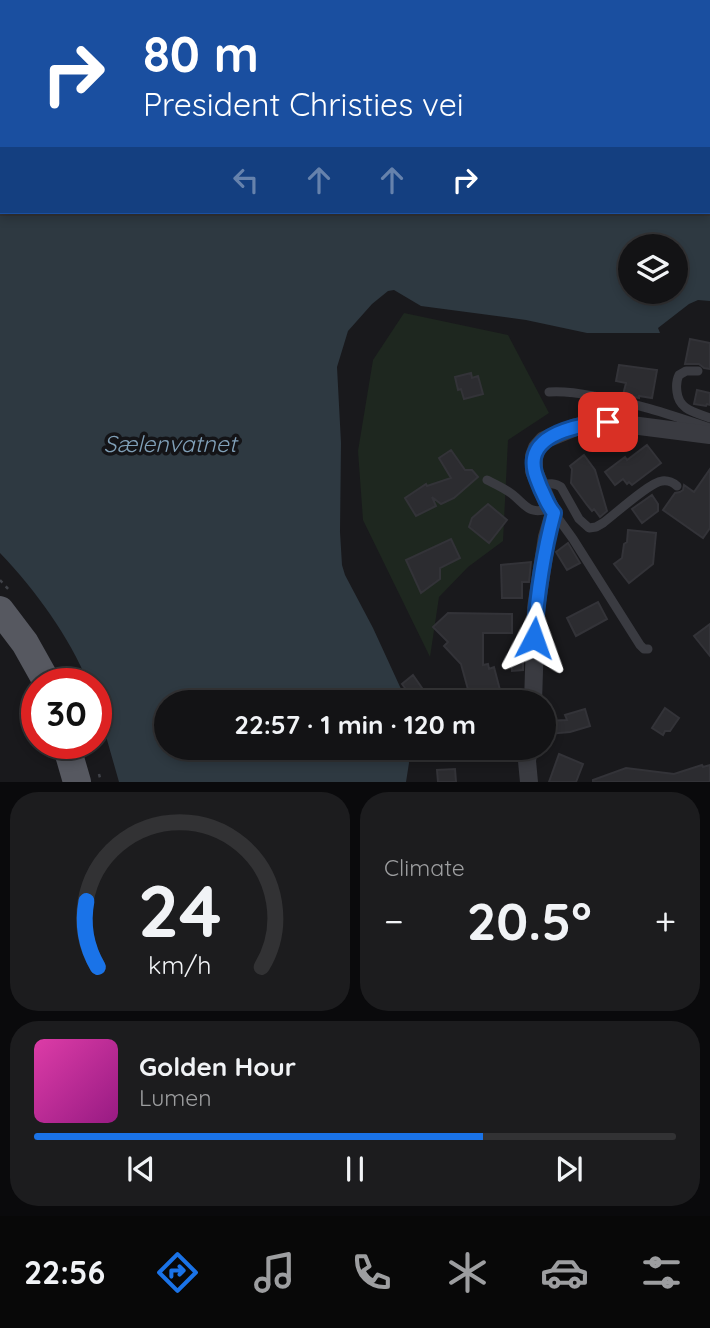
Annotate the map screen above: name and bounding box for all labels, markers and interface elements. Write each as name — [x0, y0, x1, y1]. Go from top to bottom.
text: 80 m — [143, 23, 259, 84]
icon: right — [28, 28, 119, 119]
text: President Christies vei — [143, 84, 464, 124]
icon: left — [227, 161, 265, 199]
icon: ahead — [300, 161, 338, 199]
icon: ahead — [373, 161, 411, 199]
icon: right — [446, 161, 484, 199]
map controls — [618, 234, 688, 304]
button: layers — [618, 234, 688, 304]
pin — [578, 392, 638, 452]
icon: arrive — [589, 403, 627, 441]
water label: Sælenvatnet — [104, 429, 239, 458]
position arrow — [497, 601, 571, 675]
speed limit sign: 30 — [21, 668, 112, 759]
text: 22:57 · 1 min · 120 m — [234, 708, 476, 741]
text: Climate — [384, 853, 465, 882]
text: 24 — [138, 865, 222, 956]
text: 20.5° — [467, 888, 592, 953]
text: − — [384, 897, 404, 945]
text: + — [655, 897, 676, 945]
text: km/h — [148, 949, 212, 980]
text: Golden Hour — [139, 1050, 296, 1083]
text: Lumen — [139, 1083, 212, 1112]
icon: previous — [122, 1150, 160, 1188]
icon: pause — [336, 1150, 374, 1188]
icon: next — [550, 1150, 588, 1188]
icon: directions — [153, 1248, 202, 1297]
icon: music — [250, 1248, 299, 1297]
icon: phone — [347, 1248, 396, 1297]
icon: climate — [443, 1248, 492, 1297]
icon: car — [540, 1248, 589, 1297]
icon: filters — [637, 1248, 686, 1297]
text: 22:56 — [24, 1252, 105, 1292]

